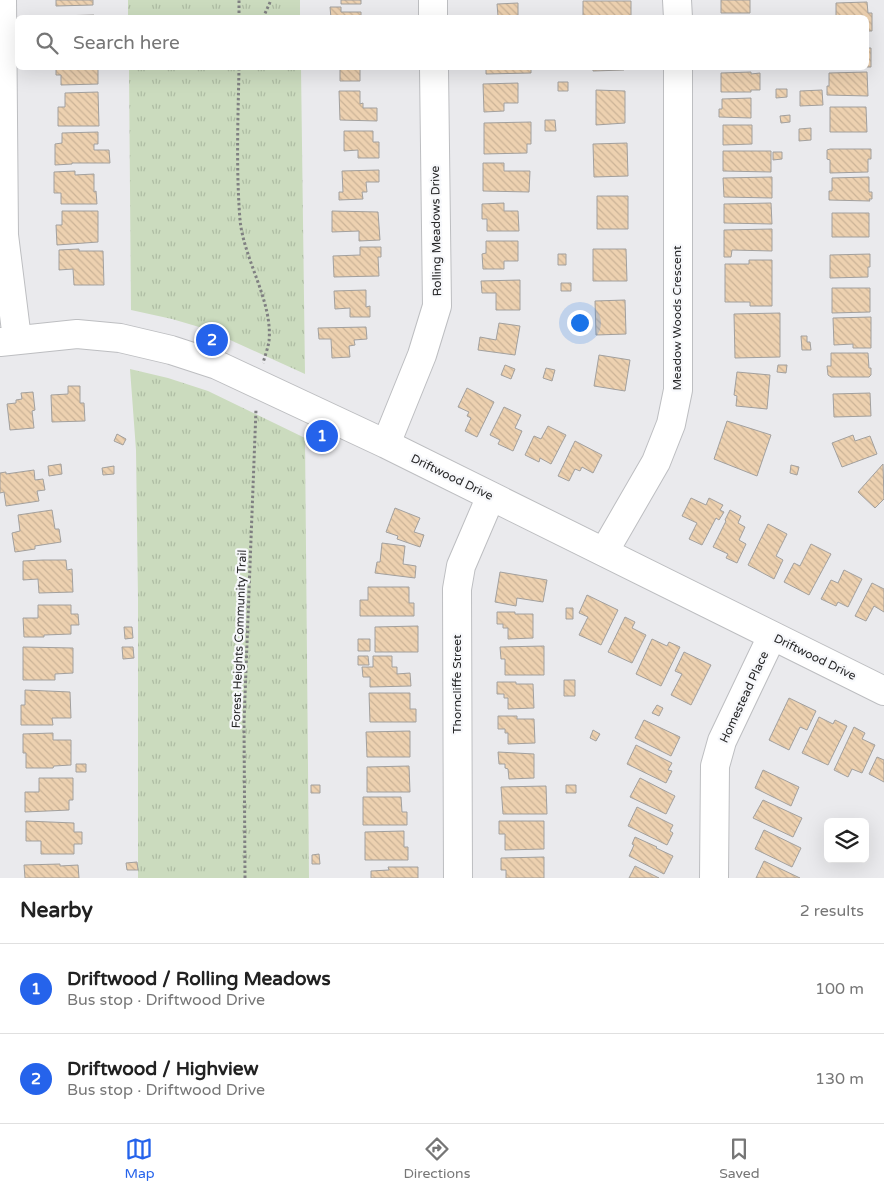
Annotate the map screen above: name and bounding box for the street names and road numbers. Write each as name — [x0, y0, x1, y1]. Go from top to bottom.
street label: Rolling Meadows Drive — [428, 165, 444, 296]
street label: Meadow Woods Crescent — [670, 245, 684, 391]
street label: Driftwood Drive — [409, 451, 496, 503]
street label: Forest Heights Community Trail — [229, 549, 249, 729]
street label: Driftwood Drive — [772, 631, 859, 683]
street label: Thorncliffe Street — [450, 634, 464, 734]
street label: Homestead Place — [717, 649, 771, 745]

